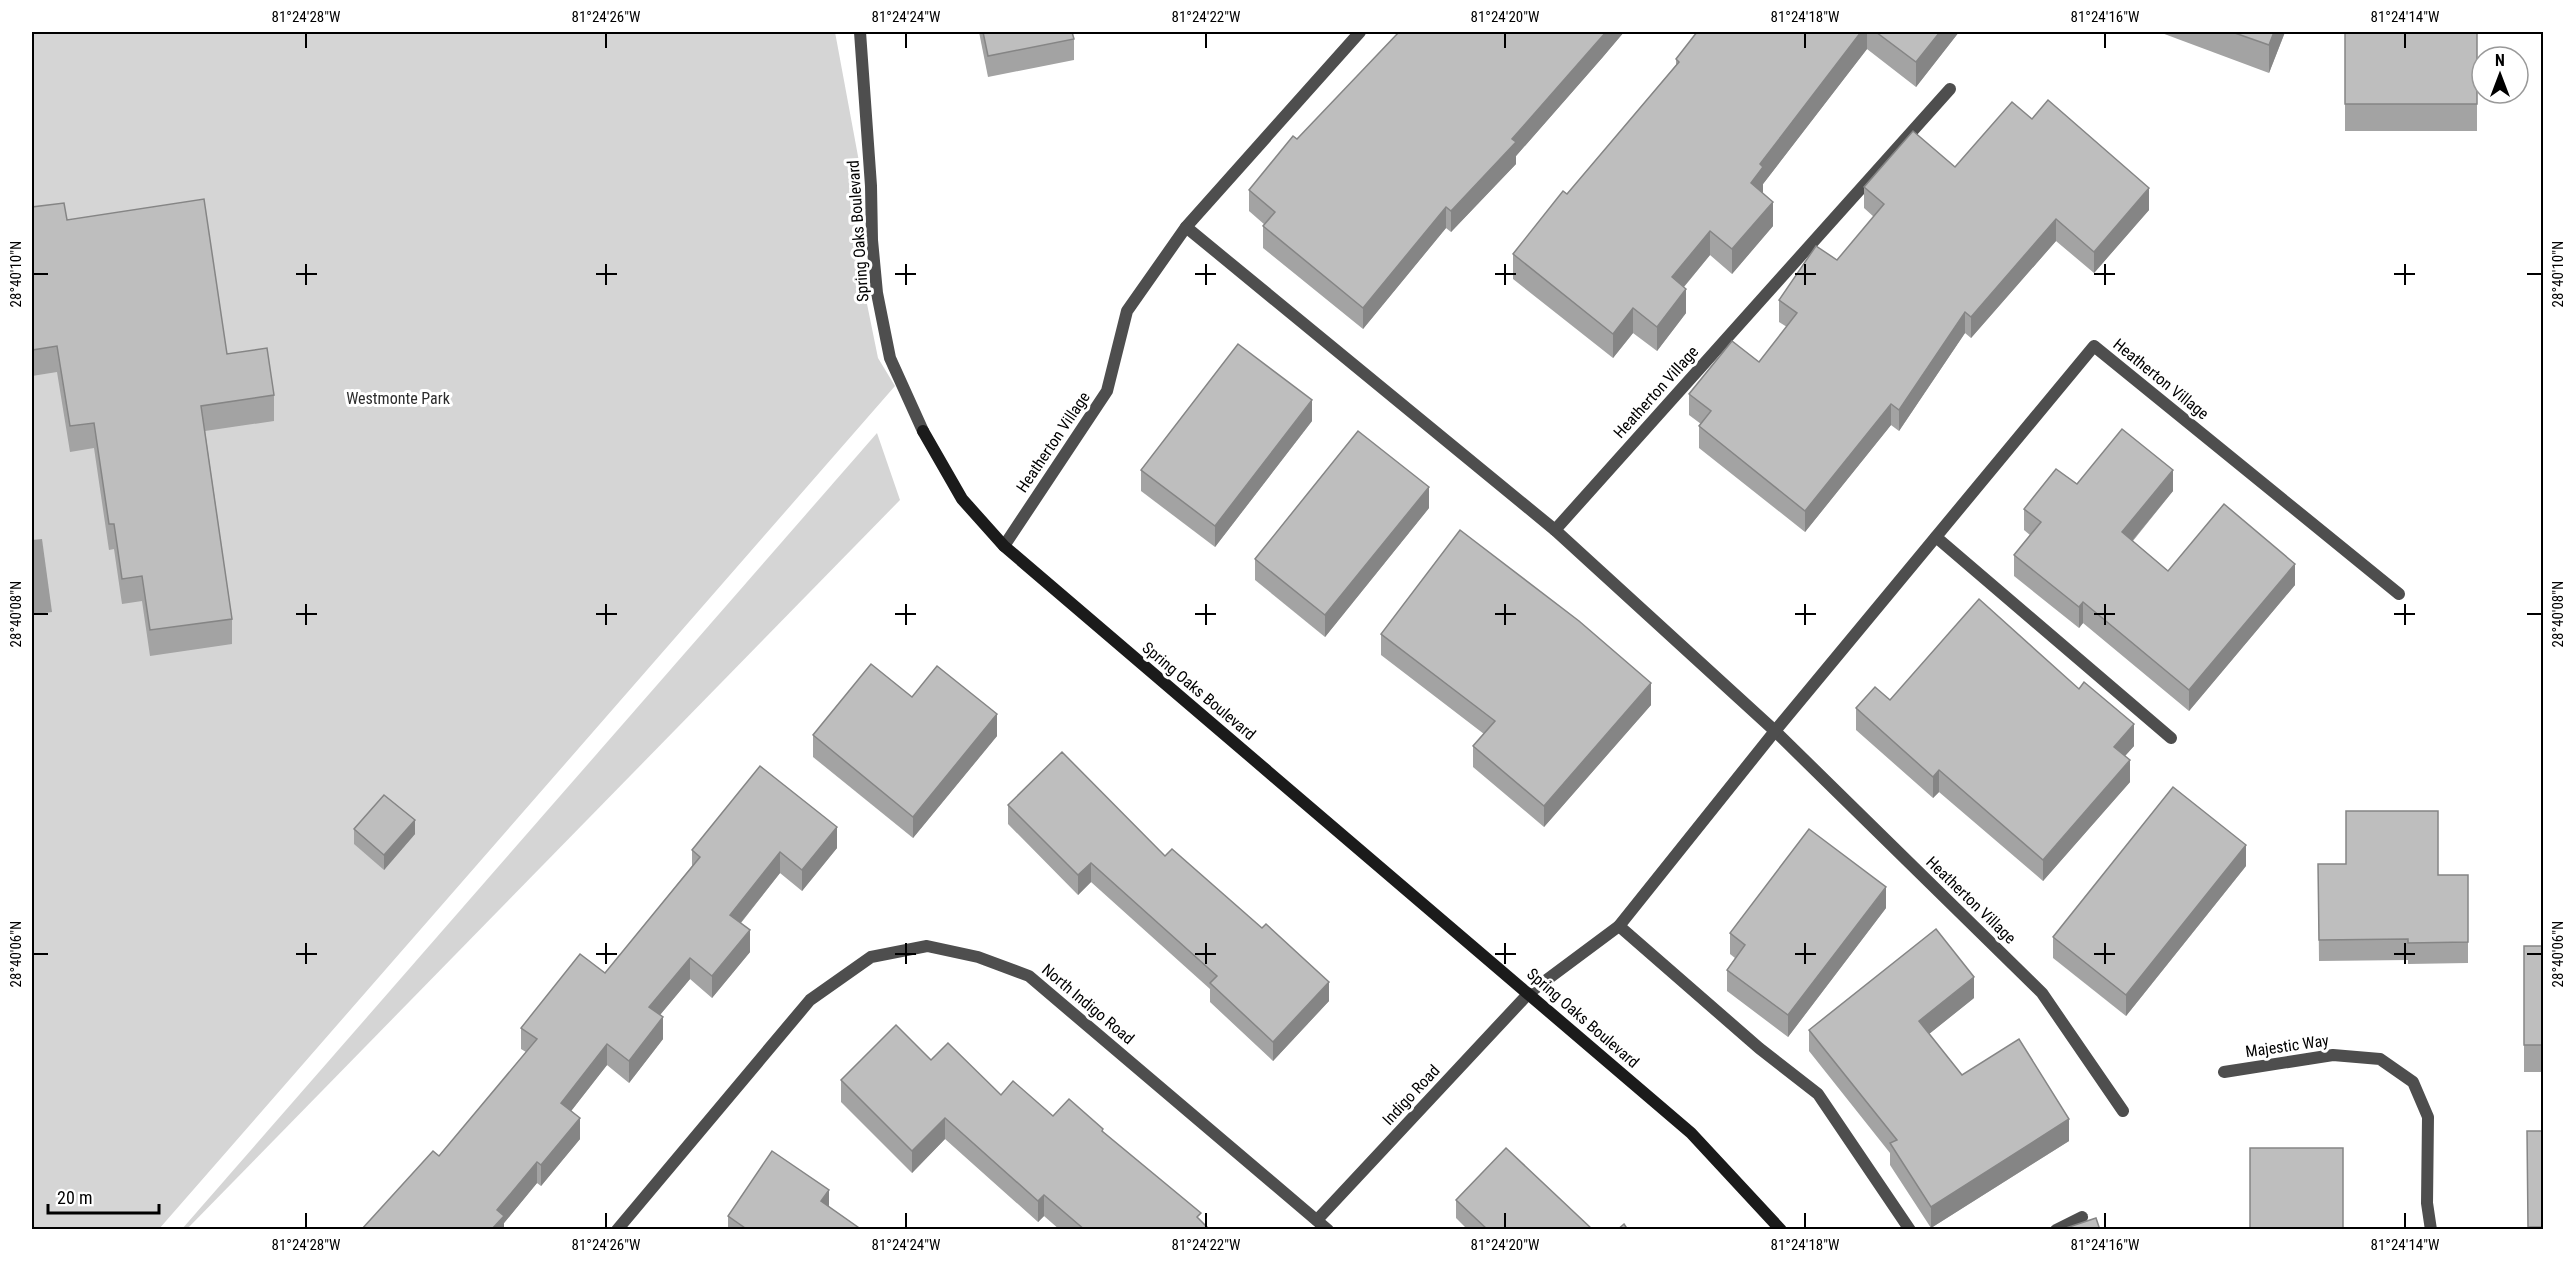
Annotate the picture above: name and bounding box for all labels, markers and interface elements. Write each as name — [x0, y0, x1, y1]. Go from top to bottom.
text: 81°24'28"W — [272, 8, 341, 26]
text: 81°24'26"W — [572, 8, 641, 26]
text: 81°24'24"W — [872, 8, 941, 26]
text: 81°24'22"W — [1172, 8, 1241, 26]
text: 81°24'20"W — [1471, 8, 1540, 26]
text: 81°24'18"W — [1771, 8, 1840, 26]
text: 81°24'16"W — [2071, 8, 2140, 26]
text: 81°24'14"W — [2371, 8, 2440, 26]
north arrow — [2470, 45, 2530, 105]
text: N — [2495, 51, 2505, 70]
street label: Spring Oaks Boulevard — [844, 159, 872, 303]
text: 28°40'10"N — [7, 241, 25, 307]
text: 28°40'10"N — [2549, 241, 2567, 307]
street label: Heatherton Village — [2109, 335, 2213, 423]
street label: Heatherton Village — [1610, 342, 1702, 442]
street label: Heatherton Village — [1012, 388, 1094, 496]
park label: Westmonte Park — [346, 389, 451, 408]
text: 28°40'08"N — [7, 581, 25, 647]
text: 28°40'08"N — [2549, 581, 2567, 647]
street label: Spring Oaks Boulevard — [1138, 638, 1260, 744]
street label: Heatherton Village — [1922, 852, 2020, 948]
text: 28°40'06"N — [7, 921, 25, 987]
text: 28°40'06"N — [2549, 921, 2567, 987]
street label: North Indigo Road — [1038, 960, 1138, 1048]
street label: Spring Oaks Boulevard — [1523, 964, 1643, 1072]
street label: Majestic Way — [2244, 1031, 2330, 1061]
street label: Indigo Road — [1378, 1061, 1444, 1129]
scale bar — [48, 1177, 159, 1215]
text: 20 m — [57, 1187, 92, 1208]
text: 81°24'28"W — [272, 1236, 341, 1254]
text: 81°24'26"W — [572, 1236, 641, 1254]
text: 81°24'24"W — [872, 1236, 941, 1254]
text: 81°24'22"W — [1172, 1236, 1241, 1254]
text: 81°24'20"W — [1471, 1236, 1540, 1254]
text: 81°24'18"W — [1771, 1236, 1840, 1254]
text: 81°24'16"W — [2071, 1236, 2140, 1254]
text: 81°24'14"W — [2371, 1236, 2440, 1254]

